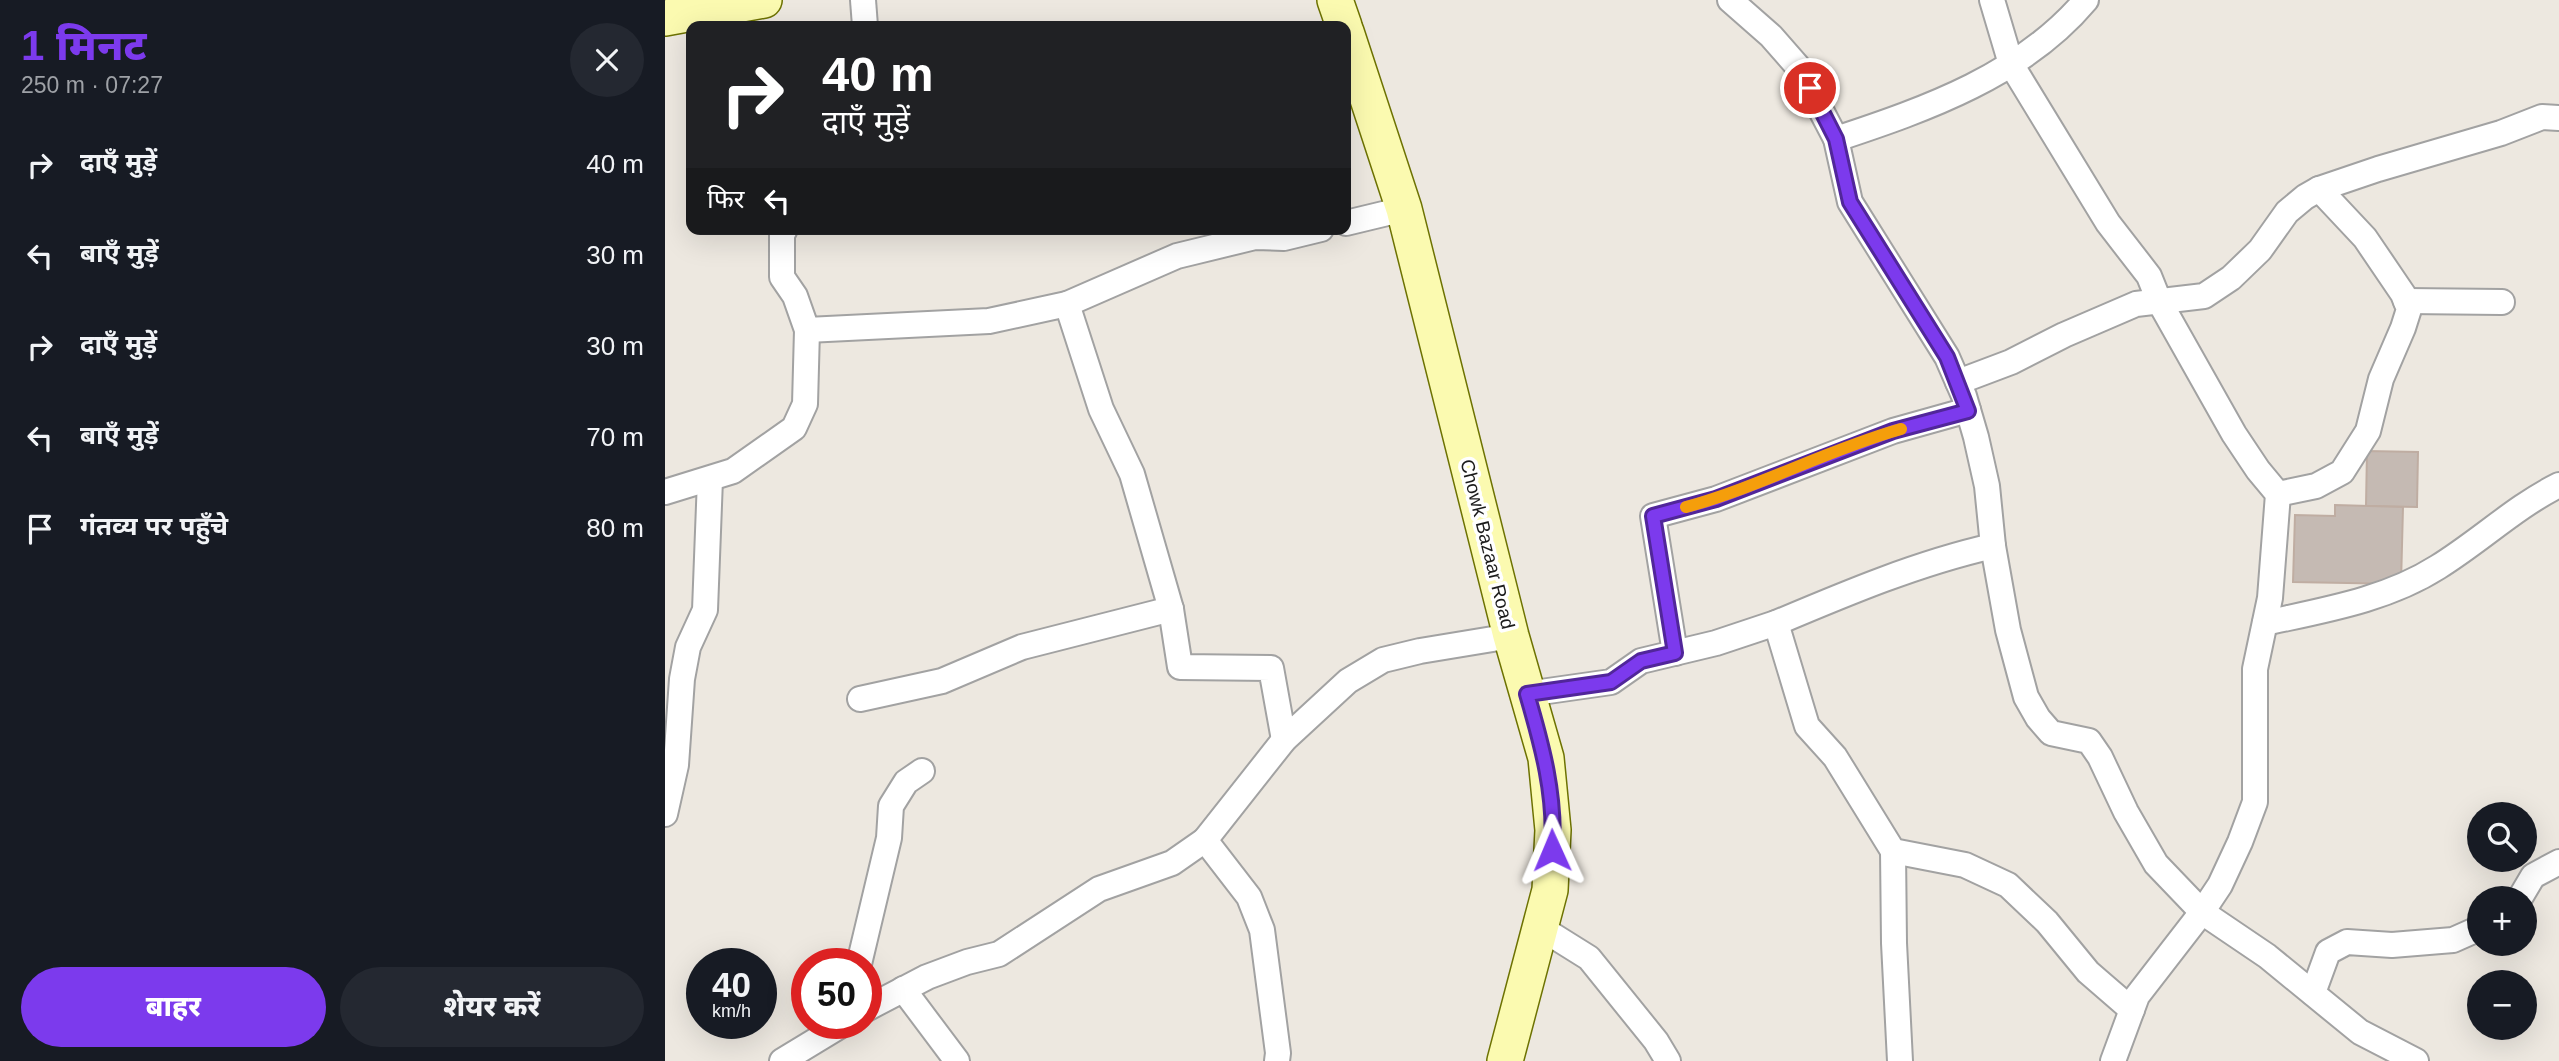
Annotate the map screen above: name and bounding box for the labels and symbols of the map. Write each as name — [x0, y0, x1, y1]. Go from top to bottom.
pin — [1780, 58, 1840, 118]
street label: Chowk Bazaar Road — [1456, 457, 1519, 631]
position arrow — [1515, 813, 1589, 887]
speed limit sign: 50 — [791, 948, 882, 1039]

